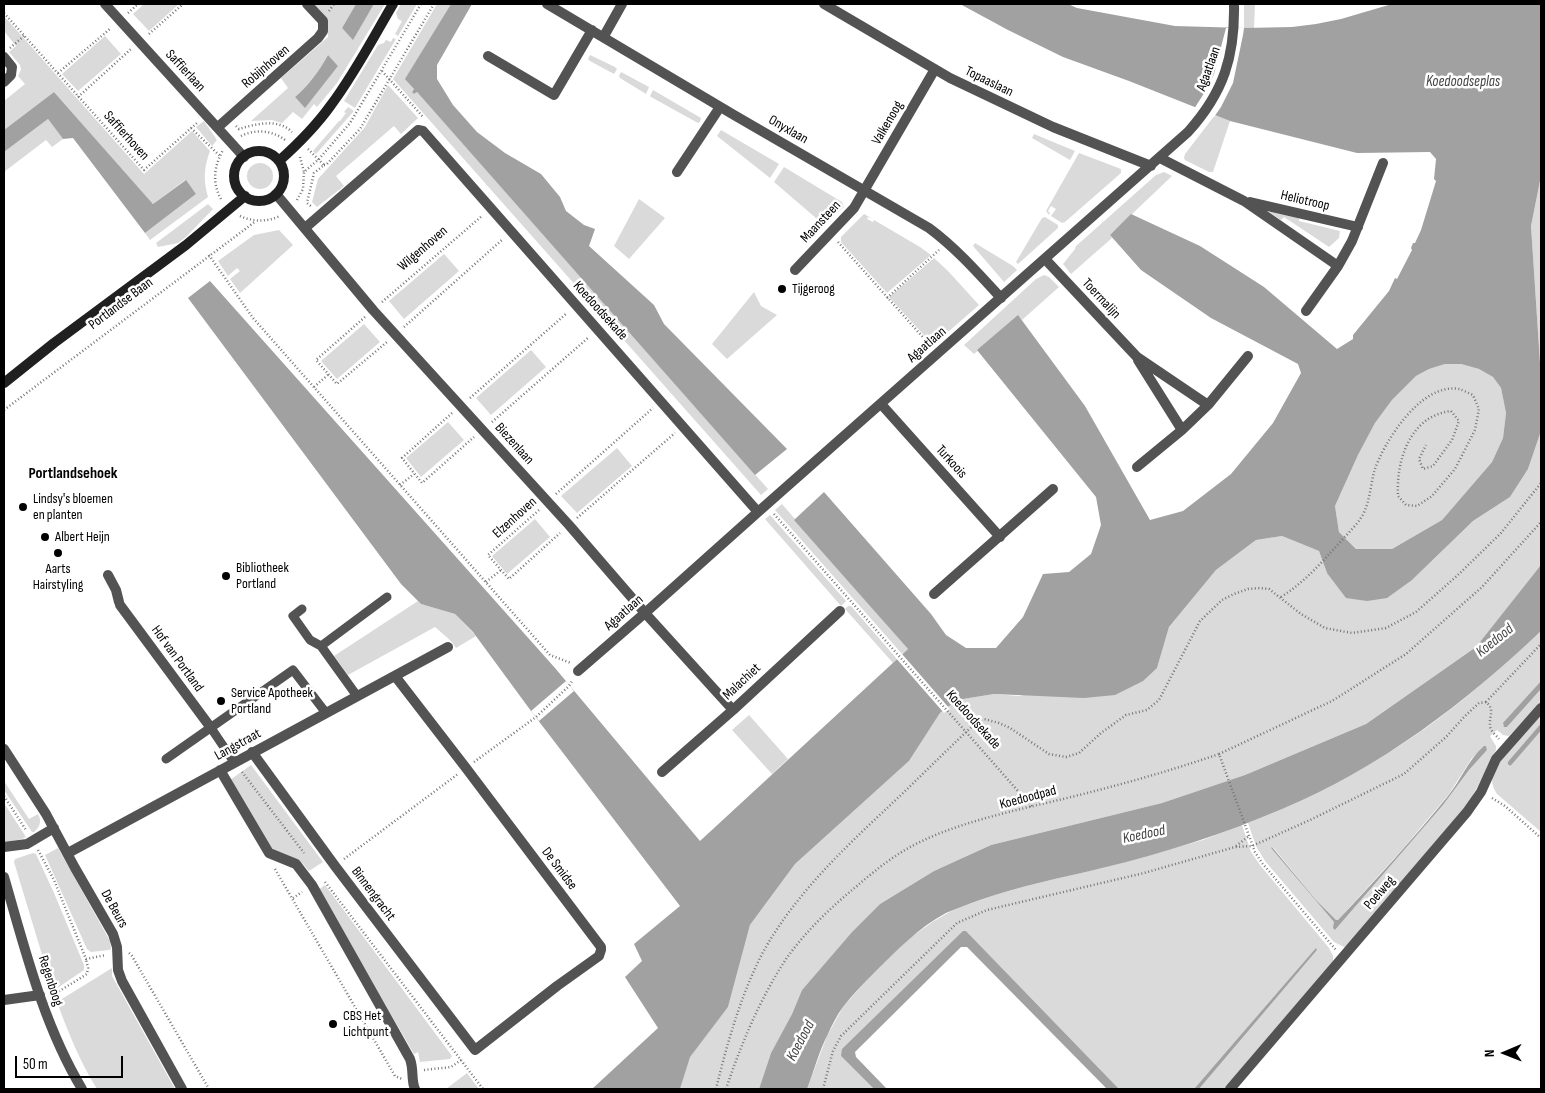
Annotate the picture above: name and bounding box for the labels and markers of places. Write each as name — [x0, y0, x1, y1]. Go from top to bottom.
place label: Tijgeroog — [792, 281, 835, 297]
marker: Tijgeroog — [776, 283, 788, 295]
place label: Lindsy's bloemen en planten — [33, 491, 113, 524]
marker: Lindsy's bloemen en planten — [17, 501, 29, 513]
place label: Albert Heijn — [55, 529, 110, 545]
marker: Albert Heijn — [39, 531, 51, 543]
marker: Aarts Hairstyling — [52, 547, 64, 559]
place label: Bibliotheek Portland — [236, 560, 289, 592]
place label: Aarts Hairstyling — [33, 561, 83, 594]
marker: Bibliotheek Portland — [220, 570, 232, 582]
place label: Service Apotheek Portland — [231, 685, 313, 718]
marker: Service Apotheek Portland — [215, 695, 227, 707]
place label: CBS Het Lichtpunt — [343, 1008, 389, 1040]
marker: CBS Het Lichtpunt — [327, 1018, 339, 1030]

